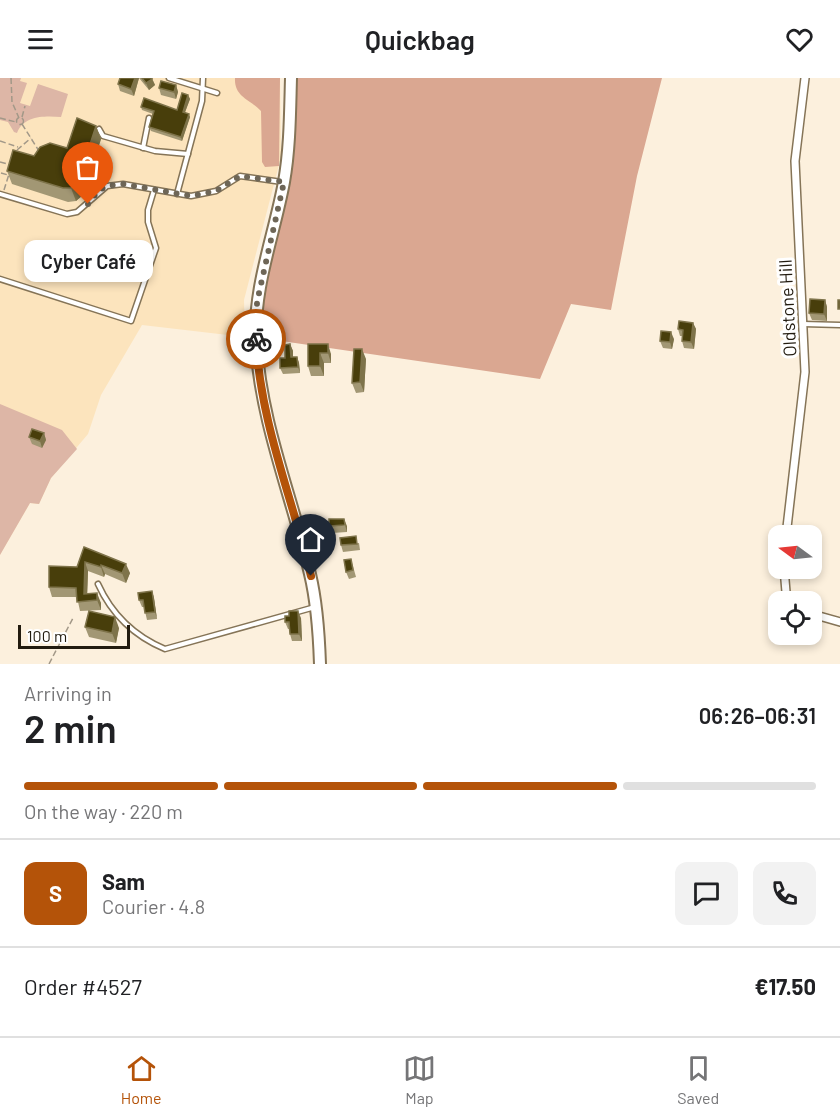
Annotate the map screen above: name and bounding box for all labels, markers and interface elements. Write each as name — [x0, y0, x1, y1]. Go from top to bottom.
icon: menu — [24, 23, 57, 56]
text: Quickbag — [365, 23, 475, 55]
icon: heart — [783, 23, 816, 56]
pin — [62, 142, 113, 204]
icon: bag — [71, 151, 104, 184]
callout: Cyber Café — [23, 240, 152, 282]
text: Cyber Café — [41, 249, 136, 273]
street label: Oldstone Hill — [773, 259, 801, 357]
courier — [226, 309, 286, 369]
icon: bike — [240, 323, 273, 356]
pin — [285, 514, 336, 576]
icon: home — [294, 523, 327, 556]
north arrow — [768, 525, 822, 579]
map controls — [768, 525, 822, 645]
button: locate — [768, 591, 822, 645]
scale bar — [18, 622, 130, 650]
text: 100 m — [27, 626, 67, 645]
text: Arriving in — [24, 681, 112, 705]
text: 06:26–06:31 — [699, 702, 816, 728]
text: 2 min — [24, 704, 117, 751]
text: On the way · 220 m — [24, 799, 183, 823]
button: chat — [675, 862, 738, 925]
button: phone — [753, 862, 816, 925]
text: Sam — [102, 868, 145, 894]
text: S — [49, 880, 62, 906]
text: Courier · 4.8 — [102, 894, 205, 918]
text: Order #4527 — [24, 973, 142, 999]
text: €17.50 — [754, 973, 816, 999]
tab: Home — [121, 1052, 162, 1107]
tab: Map — [403, 1052, 436, 1107]
tab: Saved — [677, 1052, 719, 1107]

